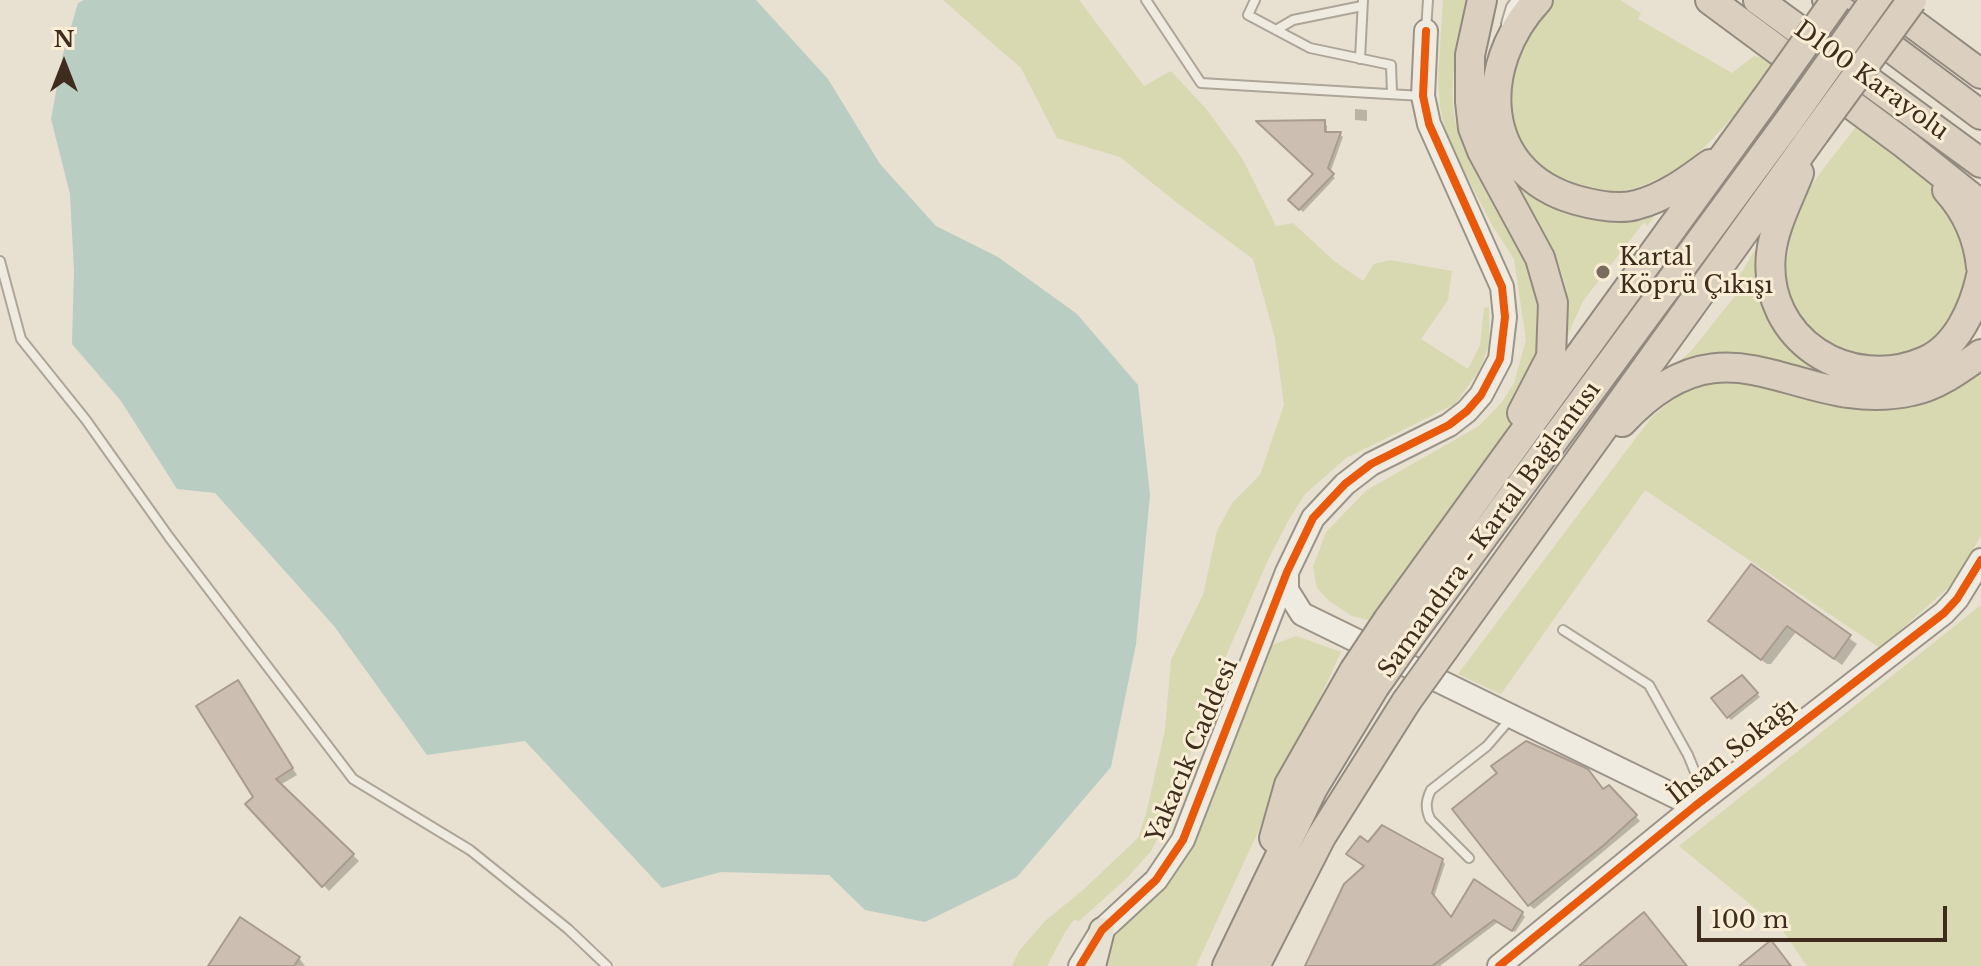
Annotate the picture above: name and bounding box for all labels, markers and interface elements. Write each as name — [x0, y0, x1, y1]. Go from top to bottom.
street label: D100 Karayolu — [1788, 15, 1954, 147]
north arrow — [24, 24, 104, 104]
text: N — [54, 26, 74, 53]
place label: Kartal Köprü Çıkışı — [1619, 244, 1773, 300]
marker: Kartal Köprü Çıkışı — [1594, 263, 1612, 281]
street label: Samandıra - Kartal Bağlantısı — [1373, 376, 1607, 684]
street label: Yakacık Caddesi — [1141, 655, 1245, 847]
street label: İhsan Sokağı — [1663, 693, 1803, 811]
scale bar — [1701, 890, 1951, 940]
text: 100 m — [1711, 905, 1789, 934]

